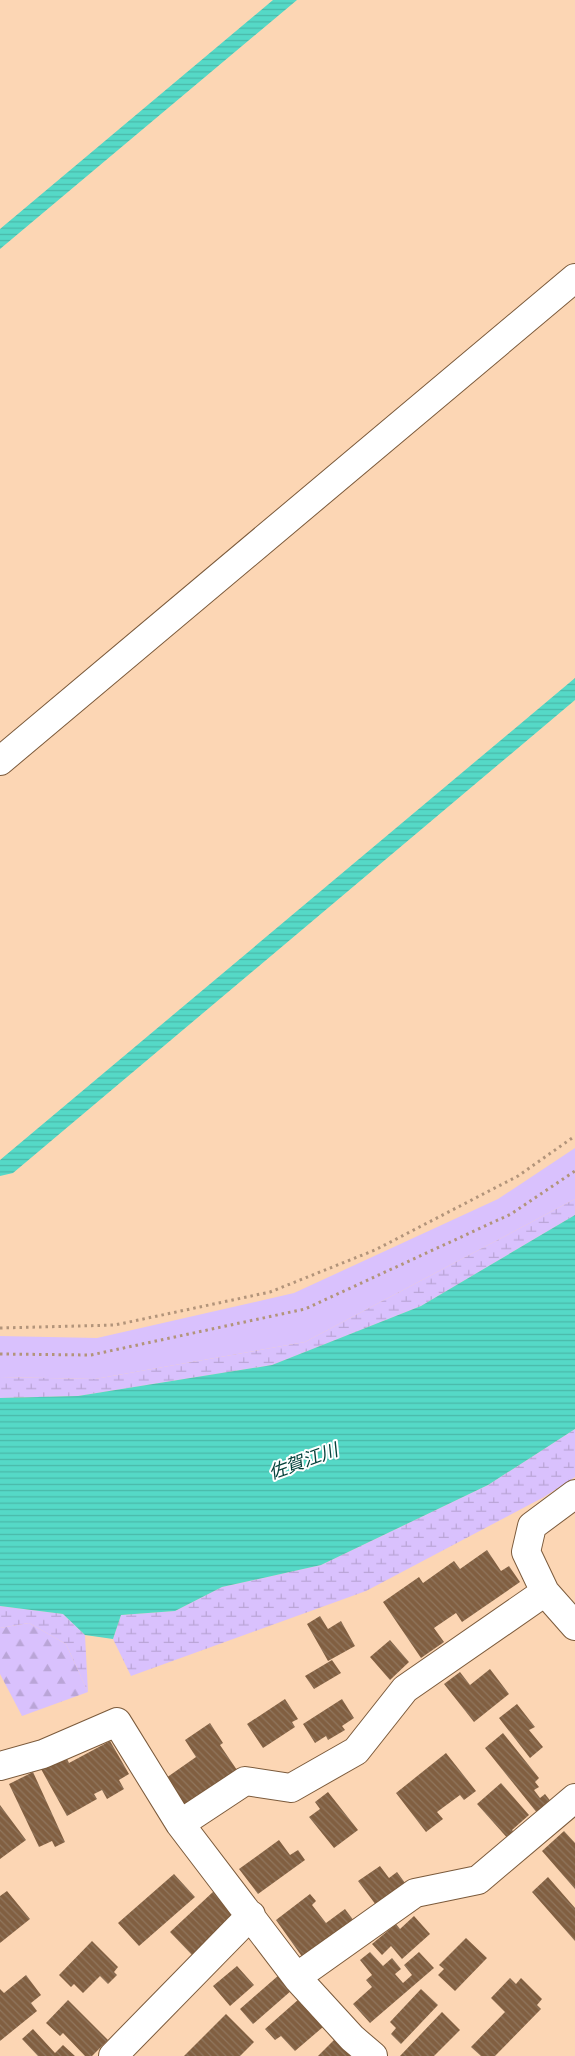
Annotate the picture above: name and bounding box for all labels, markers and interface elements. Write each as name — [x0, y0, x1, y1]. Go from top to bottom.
water label: 佐賀江川 — [266, 1438, 342, 1483]

